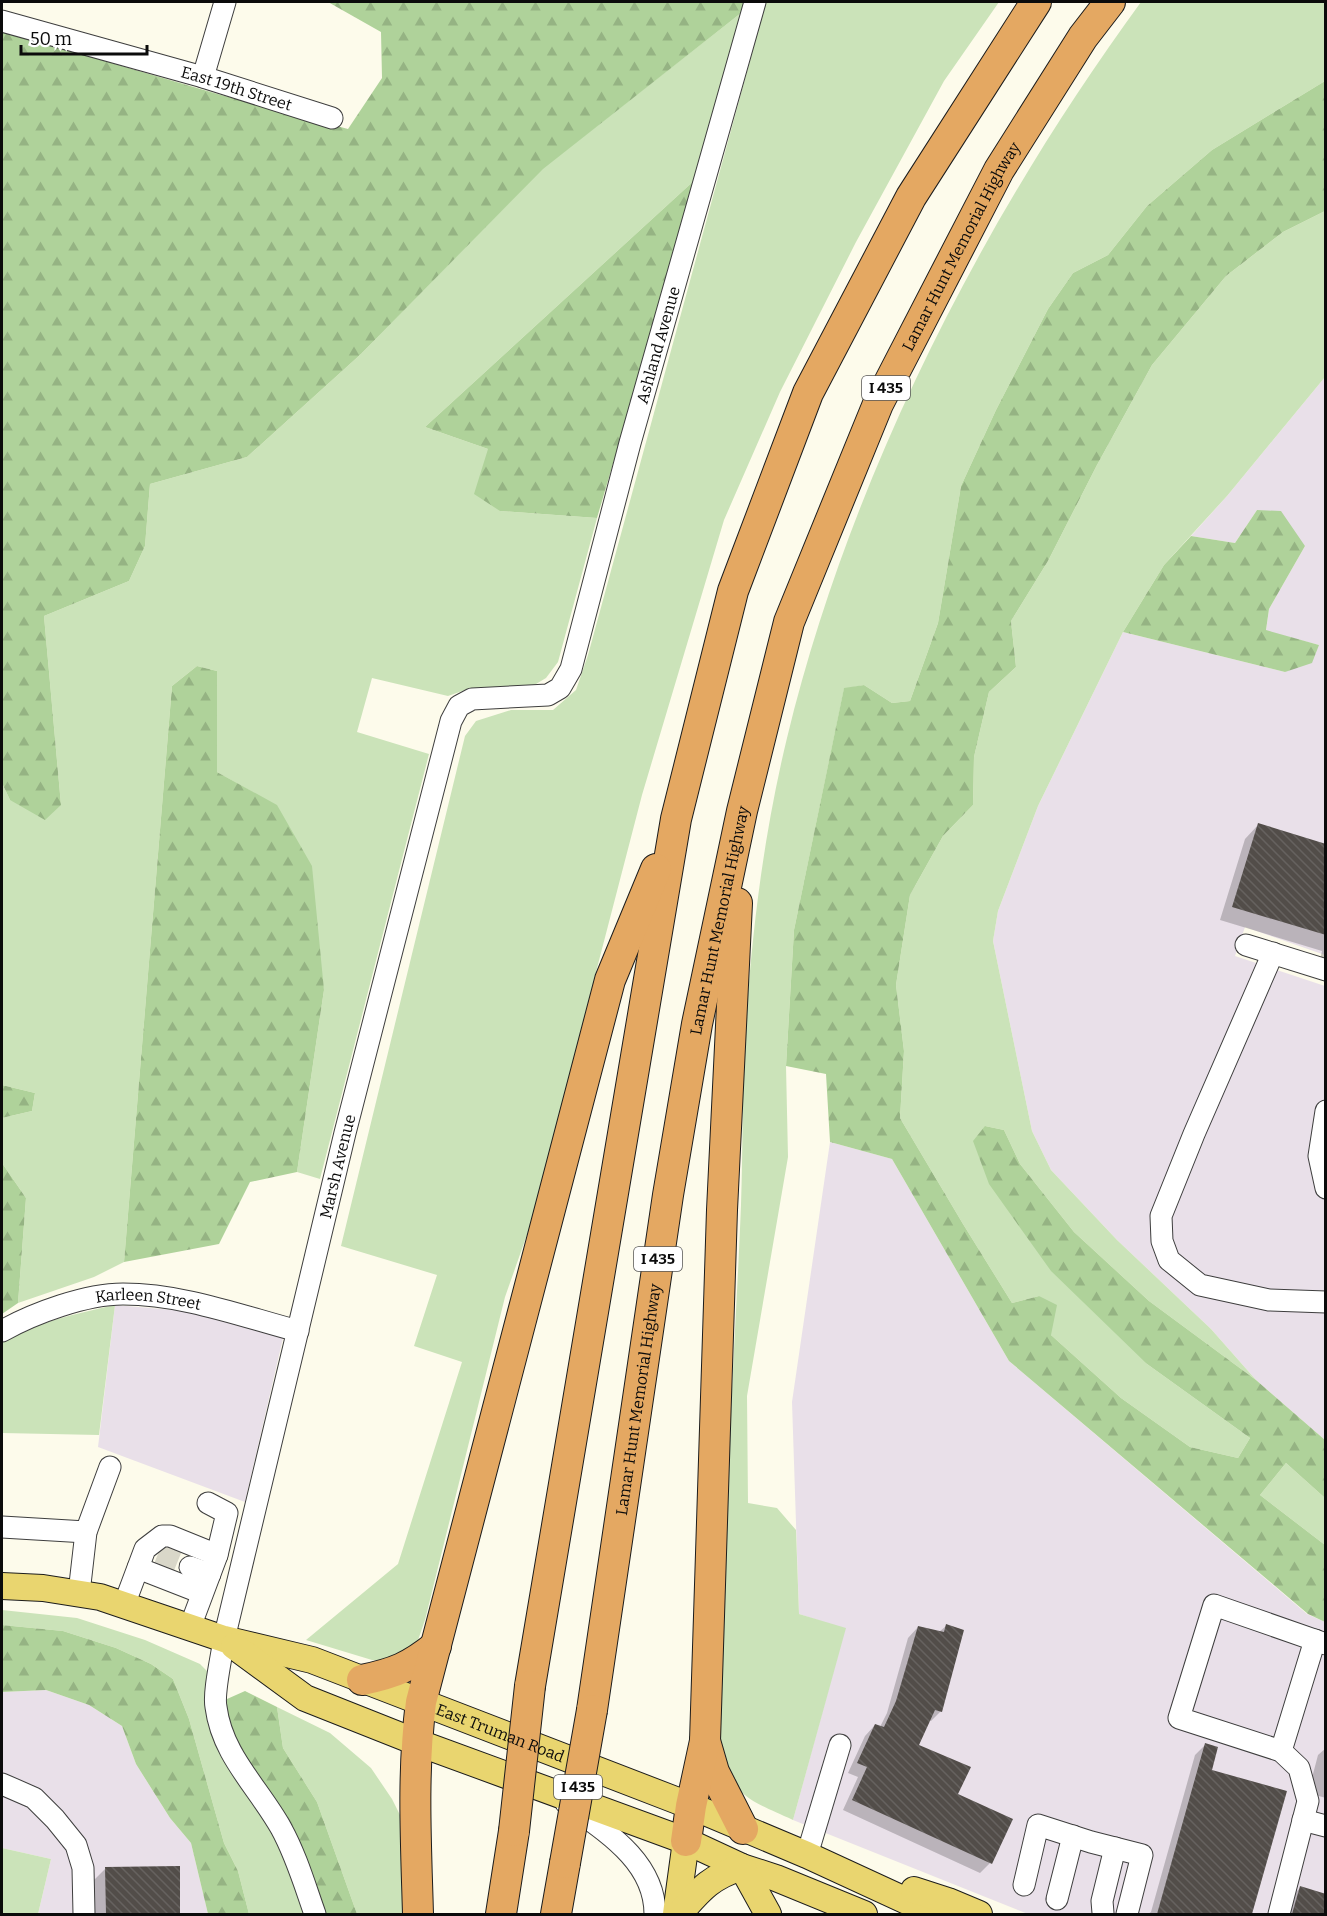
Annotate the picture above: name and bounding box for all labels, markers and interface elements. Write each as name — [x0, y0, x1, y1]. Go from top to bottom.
scale bar — [21, 18, 147, 56]
text: 50 m — [30, 28, 72, 50]
street label: East 19th Street — [179, 62, 295, 114]
street label: Lamar Hunt Memorial Highway — [898, 138, 1024, 354]
street label: Ashland Avenue — [632, 284, 683, 406]
road number: I 435 — [862, 376, 910, 400]
street label: Lamar Hunt Memorial Highway — [686, 803, 753, 1036]
street label: Marsh Avenue — [315, 1112, 359, 1220]
road number: I 435 — [634, 1247, 682, 1271]
street label: Lamar Hunt Memorial Highway — [611, 1282, 664, 1516]
street label: Karleen Street — [94, 1284, 203, 1314]
street label: East Truman Road — [433, 1699, 568, 1766]
road number: I 435 — [554, 1775, 602, 1799]

